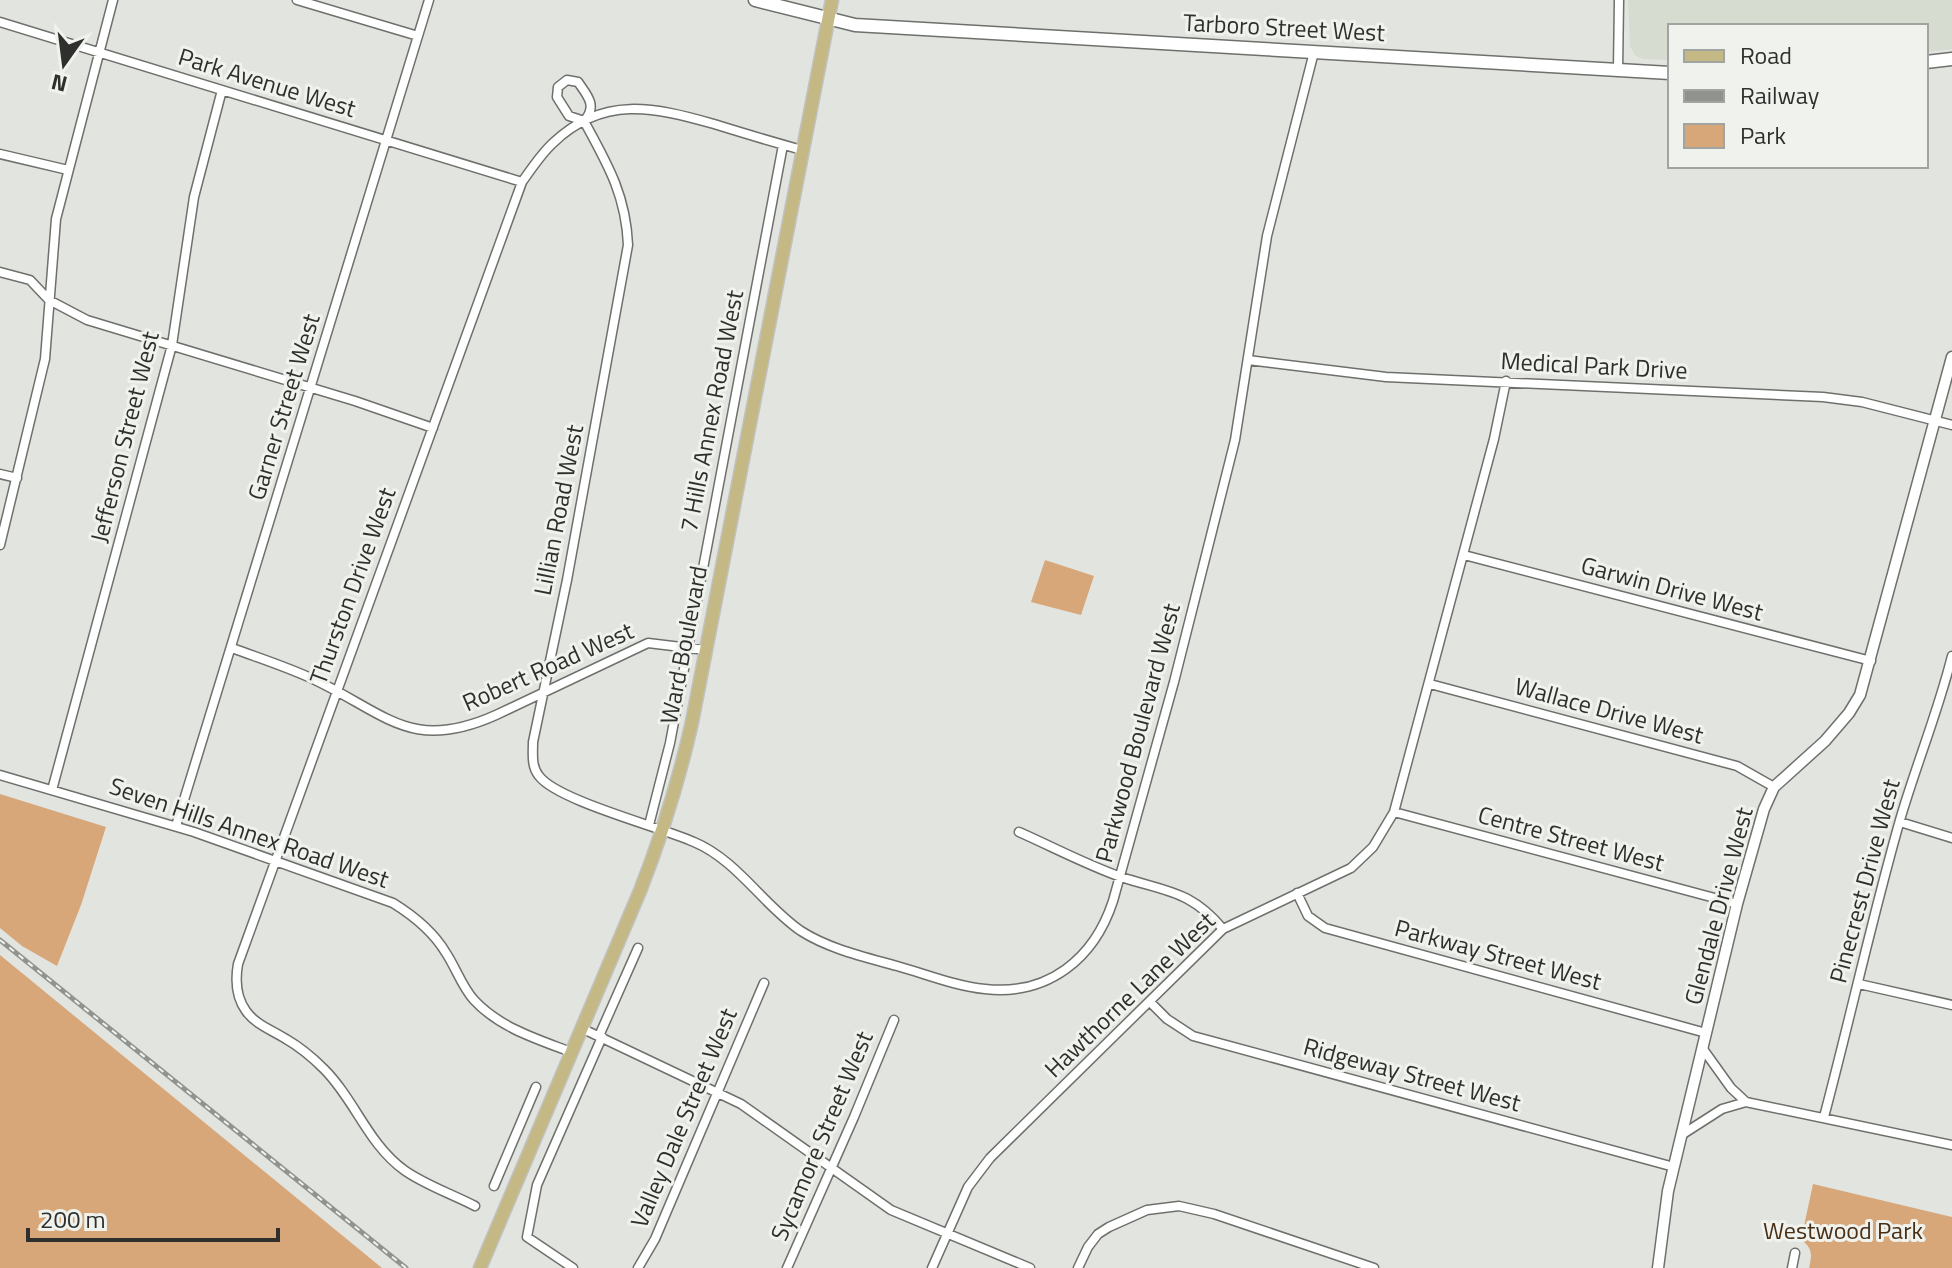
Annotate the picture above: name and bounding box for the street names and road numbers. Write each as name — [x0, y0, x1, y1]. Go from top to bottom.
street label: Tarboro Street West — [1182, 4, 1386, 50]
street label: Park Avenue West — [174, 38, 361, 126]
street label: 7 Hills Annex Road West — [670, 286, 752, 535]
street label: Garner Street West — [238, 308, 329, 504]
street label: Jefferson Street West — [80, 327, 168, 546]
street label: Medical Park Drive — [1500, 342, 1688, 388]
street label: Lillian Road West — [524, 421, 592, 598]
street label: Thurston Drive West — [300, 482, 405, 689]
street label: Garwin Drive West — [1577, 546, 1768, 630]
street label: Ward Boulevard — [650, 563, 716, 727]
street label: Parkwood Boulevard West — [1085, 599, 1189, 866]
street label: Robert Road West — [456, 612, 639, 720]
street label: Wallace Drive West — [1511, 668, 1708, 753]
street label: Seven Hills Annex Road West — [105, 767, 394, 897]
street label: Pinecrest Drive West — [1819, 774, 1909, 987]
street label: Centre Street West — [1474, 796, 1669, 880]
street label: Glendale Drive West — [1674, 802, 1762, 1009]
street label: Hawthorne Lane West — [1036, 903, 1223, 1086]
street label: Parkway Street West — [1391, 909, 1606, 999]
street label: Valley Dale Street West — [621, 1002, 746, 1233]
street label: Sycamore Street West — [761, 1025, 882, 1246]
street label: Ridgeway Street West — [1300, 1028, 1525, 1121]

